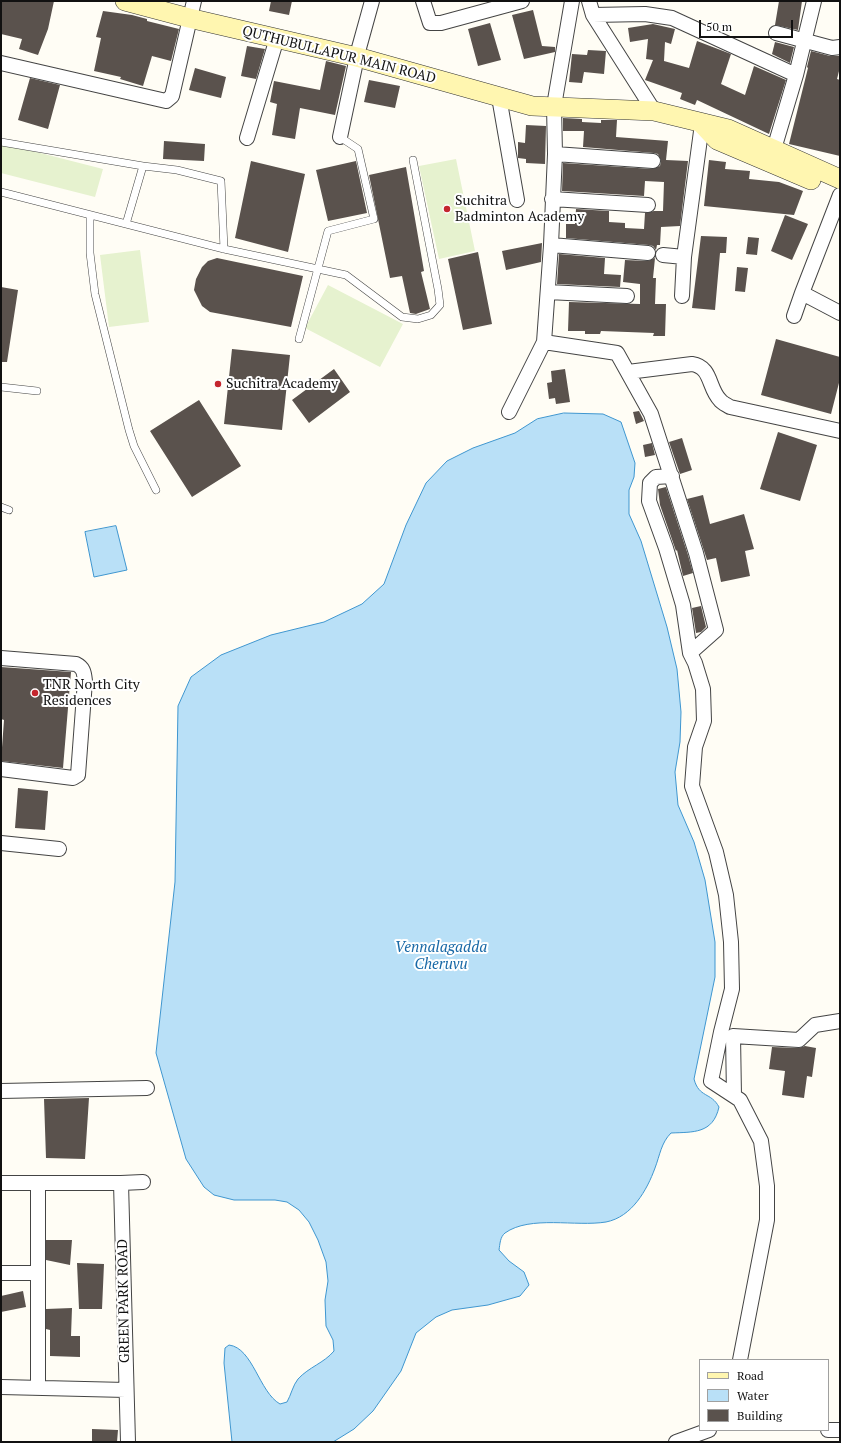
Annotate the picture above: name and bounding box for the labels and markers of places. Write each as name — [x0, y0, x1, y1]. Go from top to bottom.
place label: Suchitra Badminton Academy — [455, 193, 584, 226]
marker: Suchitra Badminton Academy — [442, 204, 452, 214]
place label: Suchitra Academy — [226, 376, 338, 392]
marker: Suchitra Academy — [213, 379, 223, 389]
place label: TNR North City Residences — [43, 677, 140, 710]
marker: TNR North City Residences — [30, 688, 40, 698]

